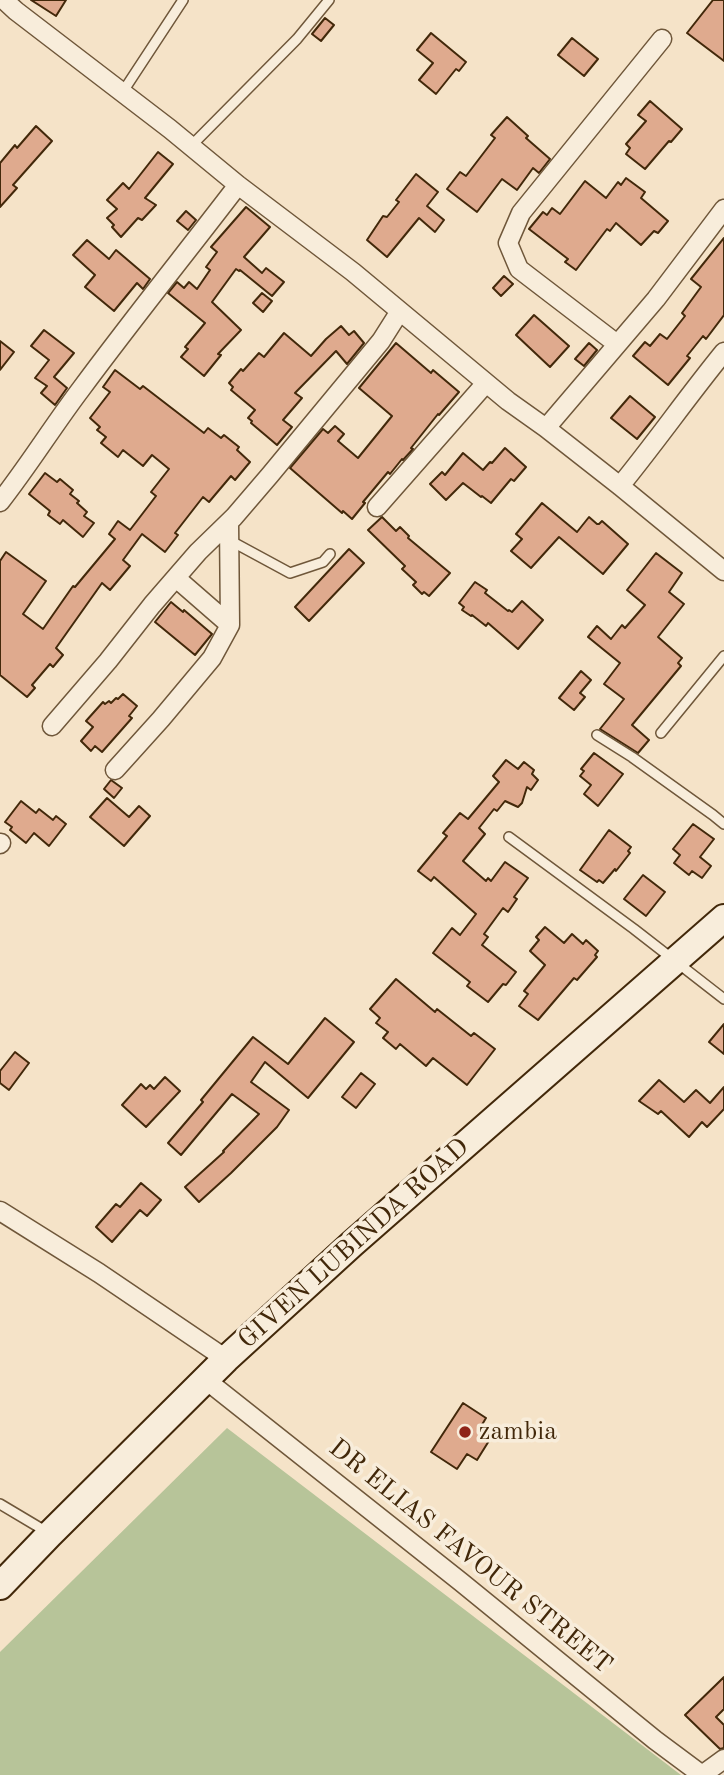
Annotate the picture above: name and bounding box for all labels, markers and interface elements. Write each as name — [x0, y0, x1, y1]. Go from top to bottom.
street label: GIVEN LUBINDA ROAD — [232, 1132, 476, 1356]
place label: zambia — [479, 1416, 557, 1448]
marker: zambia — [457, 1424, 473, 1440]
street label: DR ELIAS FAVOUR STREET — [322, 1433, 618, 1681]

